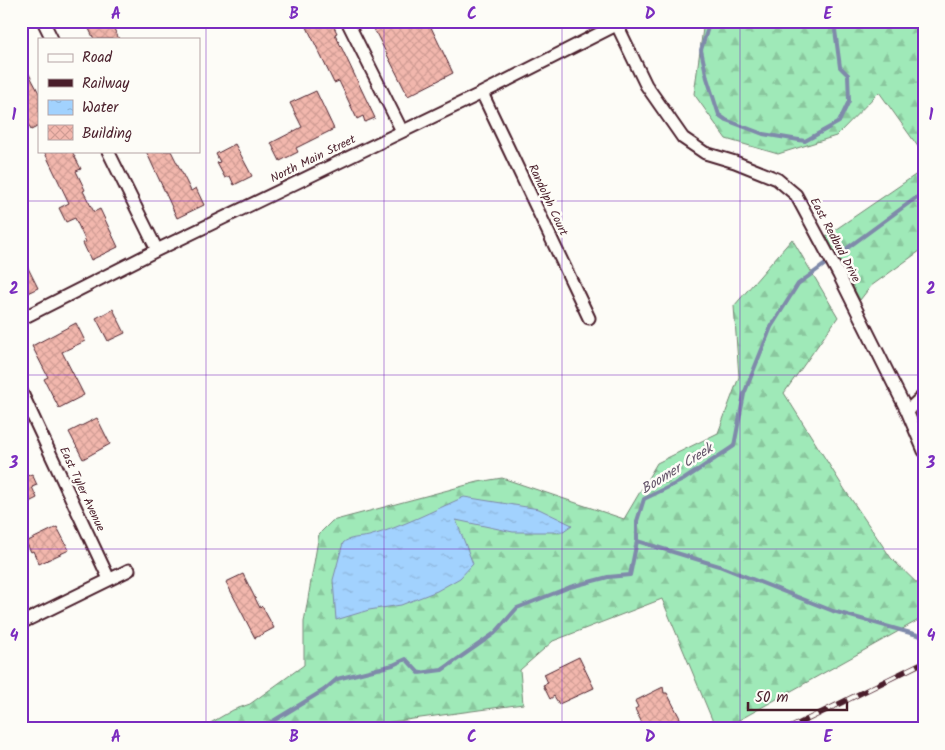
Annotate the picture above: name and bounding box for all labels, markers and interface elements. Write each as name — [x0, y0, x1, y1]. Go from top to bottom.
text: A — [111, 2, 121, 27]
text: B — [289, 2, 299, 27]
text: C — [467, 2, 477, 27]
text: D — [645, 2, 656, 27]
text: E — [824, 2, 834, 27]
legend — [38, 38, 200, 152]
text: Road — [82, 46, 113, 70]
text: Railway — [82, 72, 130, 96]
text: Water — [82, 96, 119, 120]
text: 1 — [12, 103, 17, 128]
text: 1 — [929, 103, 934, 128]
text: Building — [82, 122, 132, 146]
street label: North Main Street — [267, 130, 359, 188]
street label: Randolph Court — [523, 161, 573, 239]
street label: East Redbud Drive — [805, 194, 866, 286]
text: 2 — [9, 277, 19, 302]
text: 2 — [926, 277, 936, 302]
water label: Boomer Creek — [637, 437, 719, 500]
street label: East Tyler Avenue — [54, 443, 110, 535]
text: 3 — [9, 451, 19, 476]
text: 3 — [926, 451, 936, 476]
text: 4 — [10, 624, 19, 649]
text: 4 — [927, 624, 936, 649]
scale bar — [748, 680, 846, 712]
text: 50 m — [755, 686, 789, 710]
text: A — [111, 725, 121, 750]
text: B — [289, 725, 299, 750]
text: C — [467, 725, 477, 750]
text: D — [645, 725, 656, 750]
text: E — [824, 725, 834, 750]

